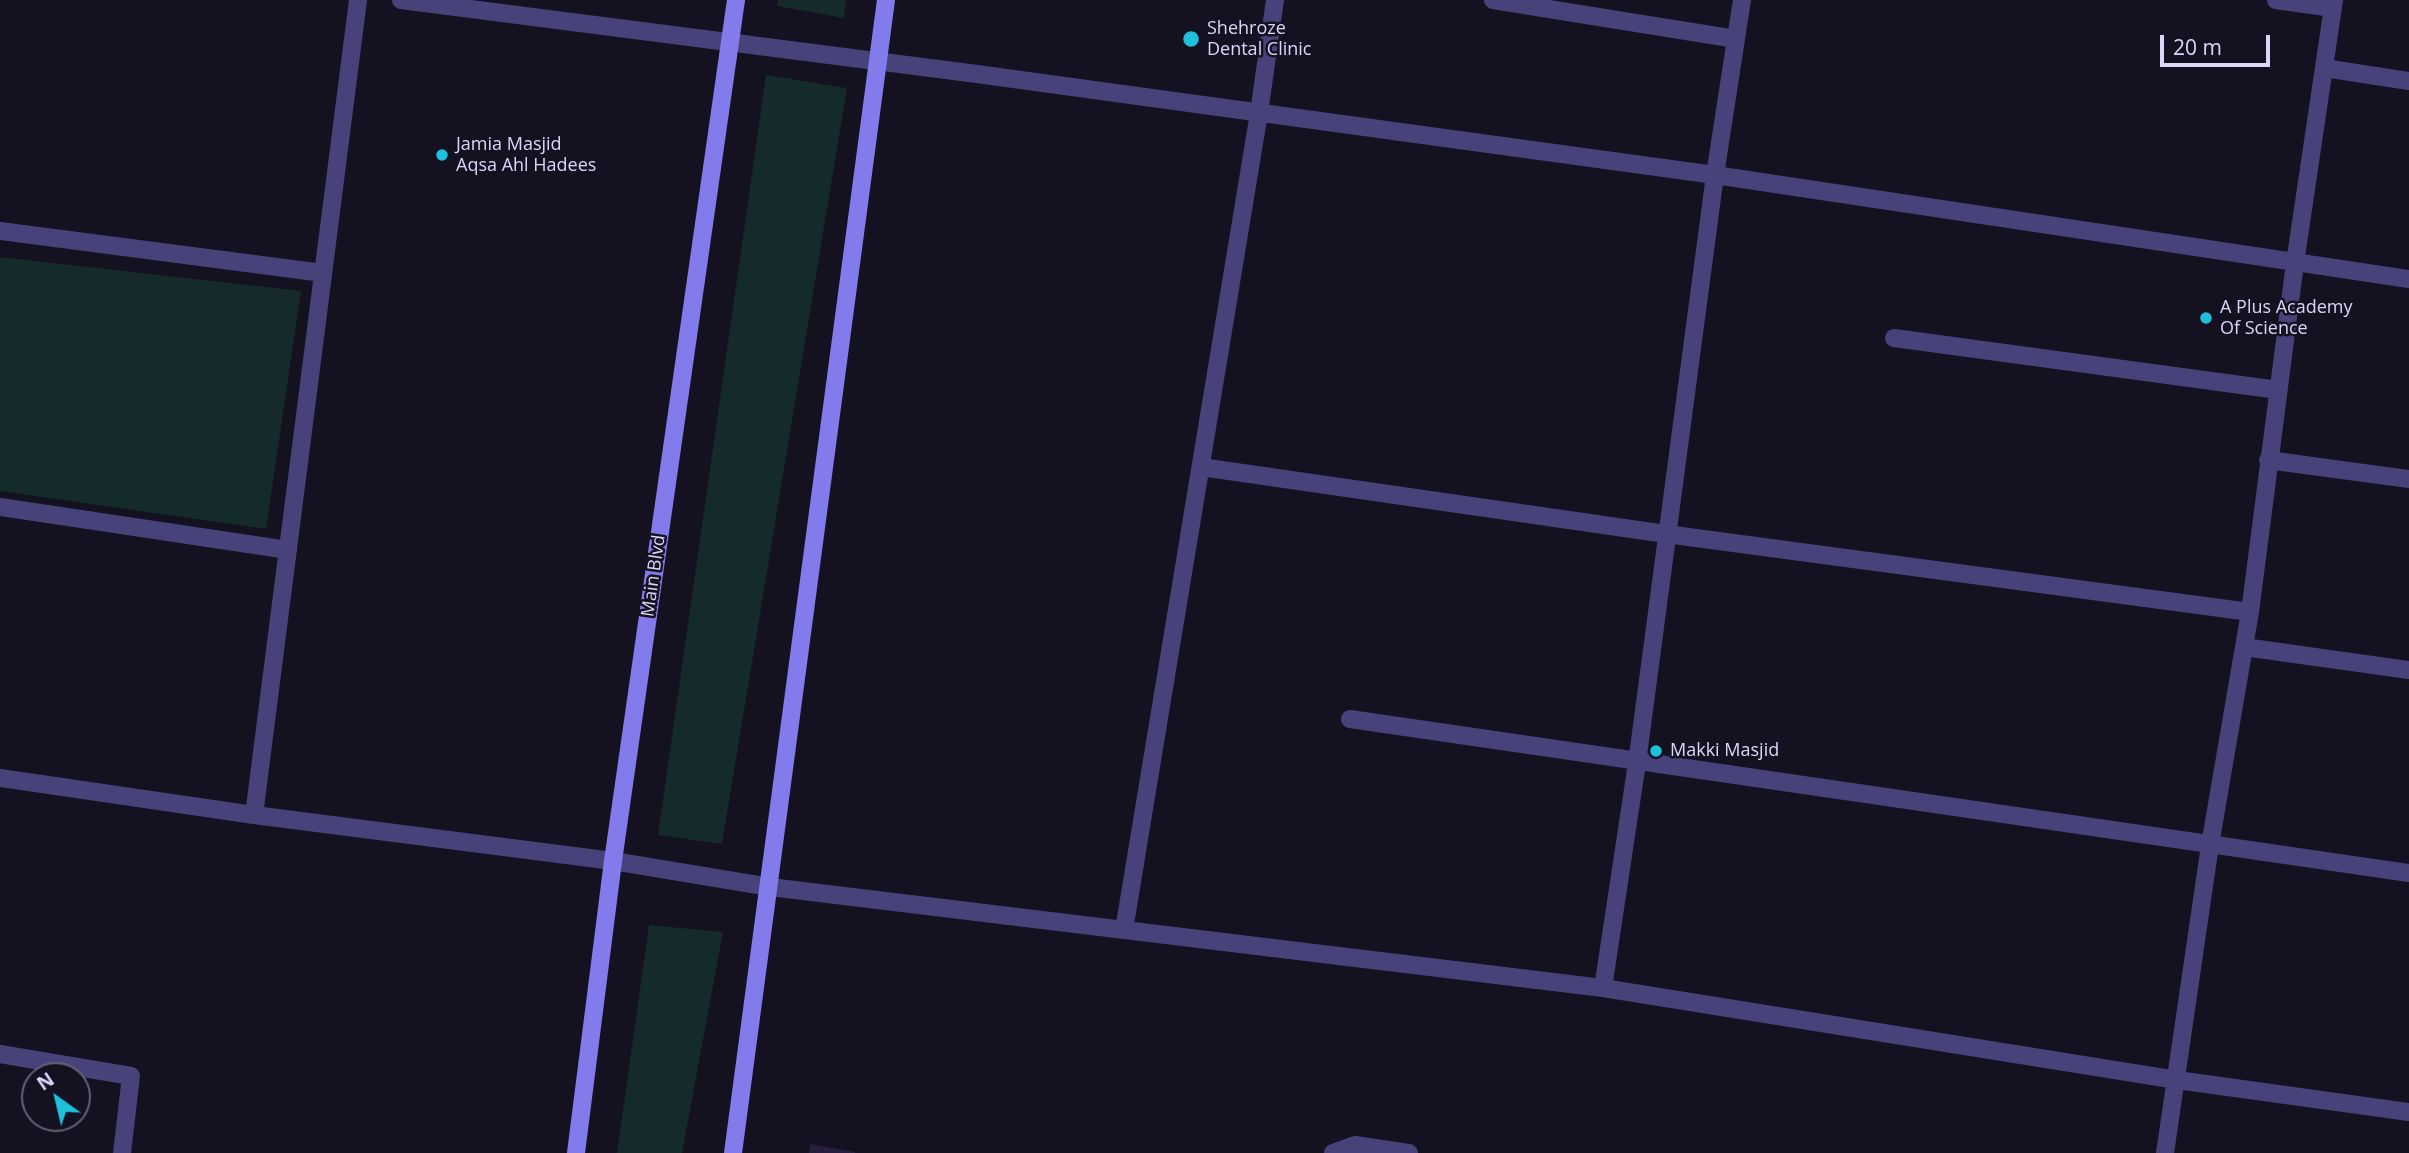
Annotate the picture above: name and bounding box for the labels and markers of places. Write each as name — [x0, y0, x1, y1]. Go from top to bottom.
place label: Shehroze Dental Clinic — [1207, 18, 1311, 60]
marker: Shehroze Dental Clinic — [1181, 29, 1201, 49]
place label: Jamia Masjid Aqsa Ahl Hadees — [456, 134, 596, 176]
marker: Jamia Masjid Aqsa Ahl Hadees — [434, 147, 450, 163]
place label: A Plus Academy Of Science — [2220, 297, 2353, 340]
marker: A Plus Academy Of Science — [2198, 310, 2214, 326]
place label: Makki Masjid — [1670, 740, 1779, 762]
marker: Makki Masjid — [1648, 743, 1664, 759]

